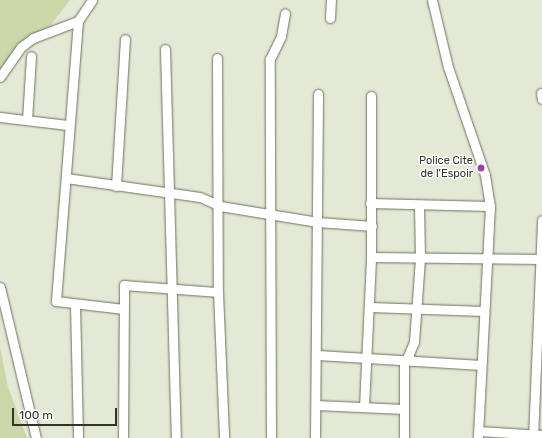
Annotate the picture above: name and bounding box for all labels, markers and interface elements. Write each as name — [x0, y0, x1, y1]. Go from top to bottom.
place label: Police Cite de l'Espoir — [419, 155, 473, 181]
marker: Police Cite de l'Espoir — [476, 163, 486, 173]
scale bar — [14, 400, 119, 426]
text: 100 m — [19, 408, 53, 422]

